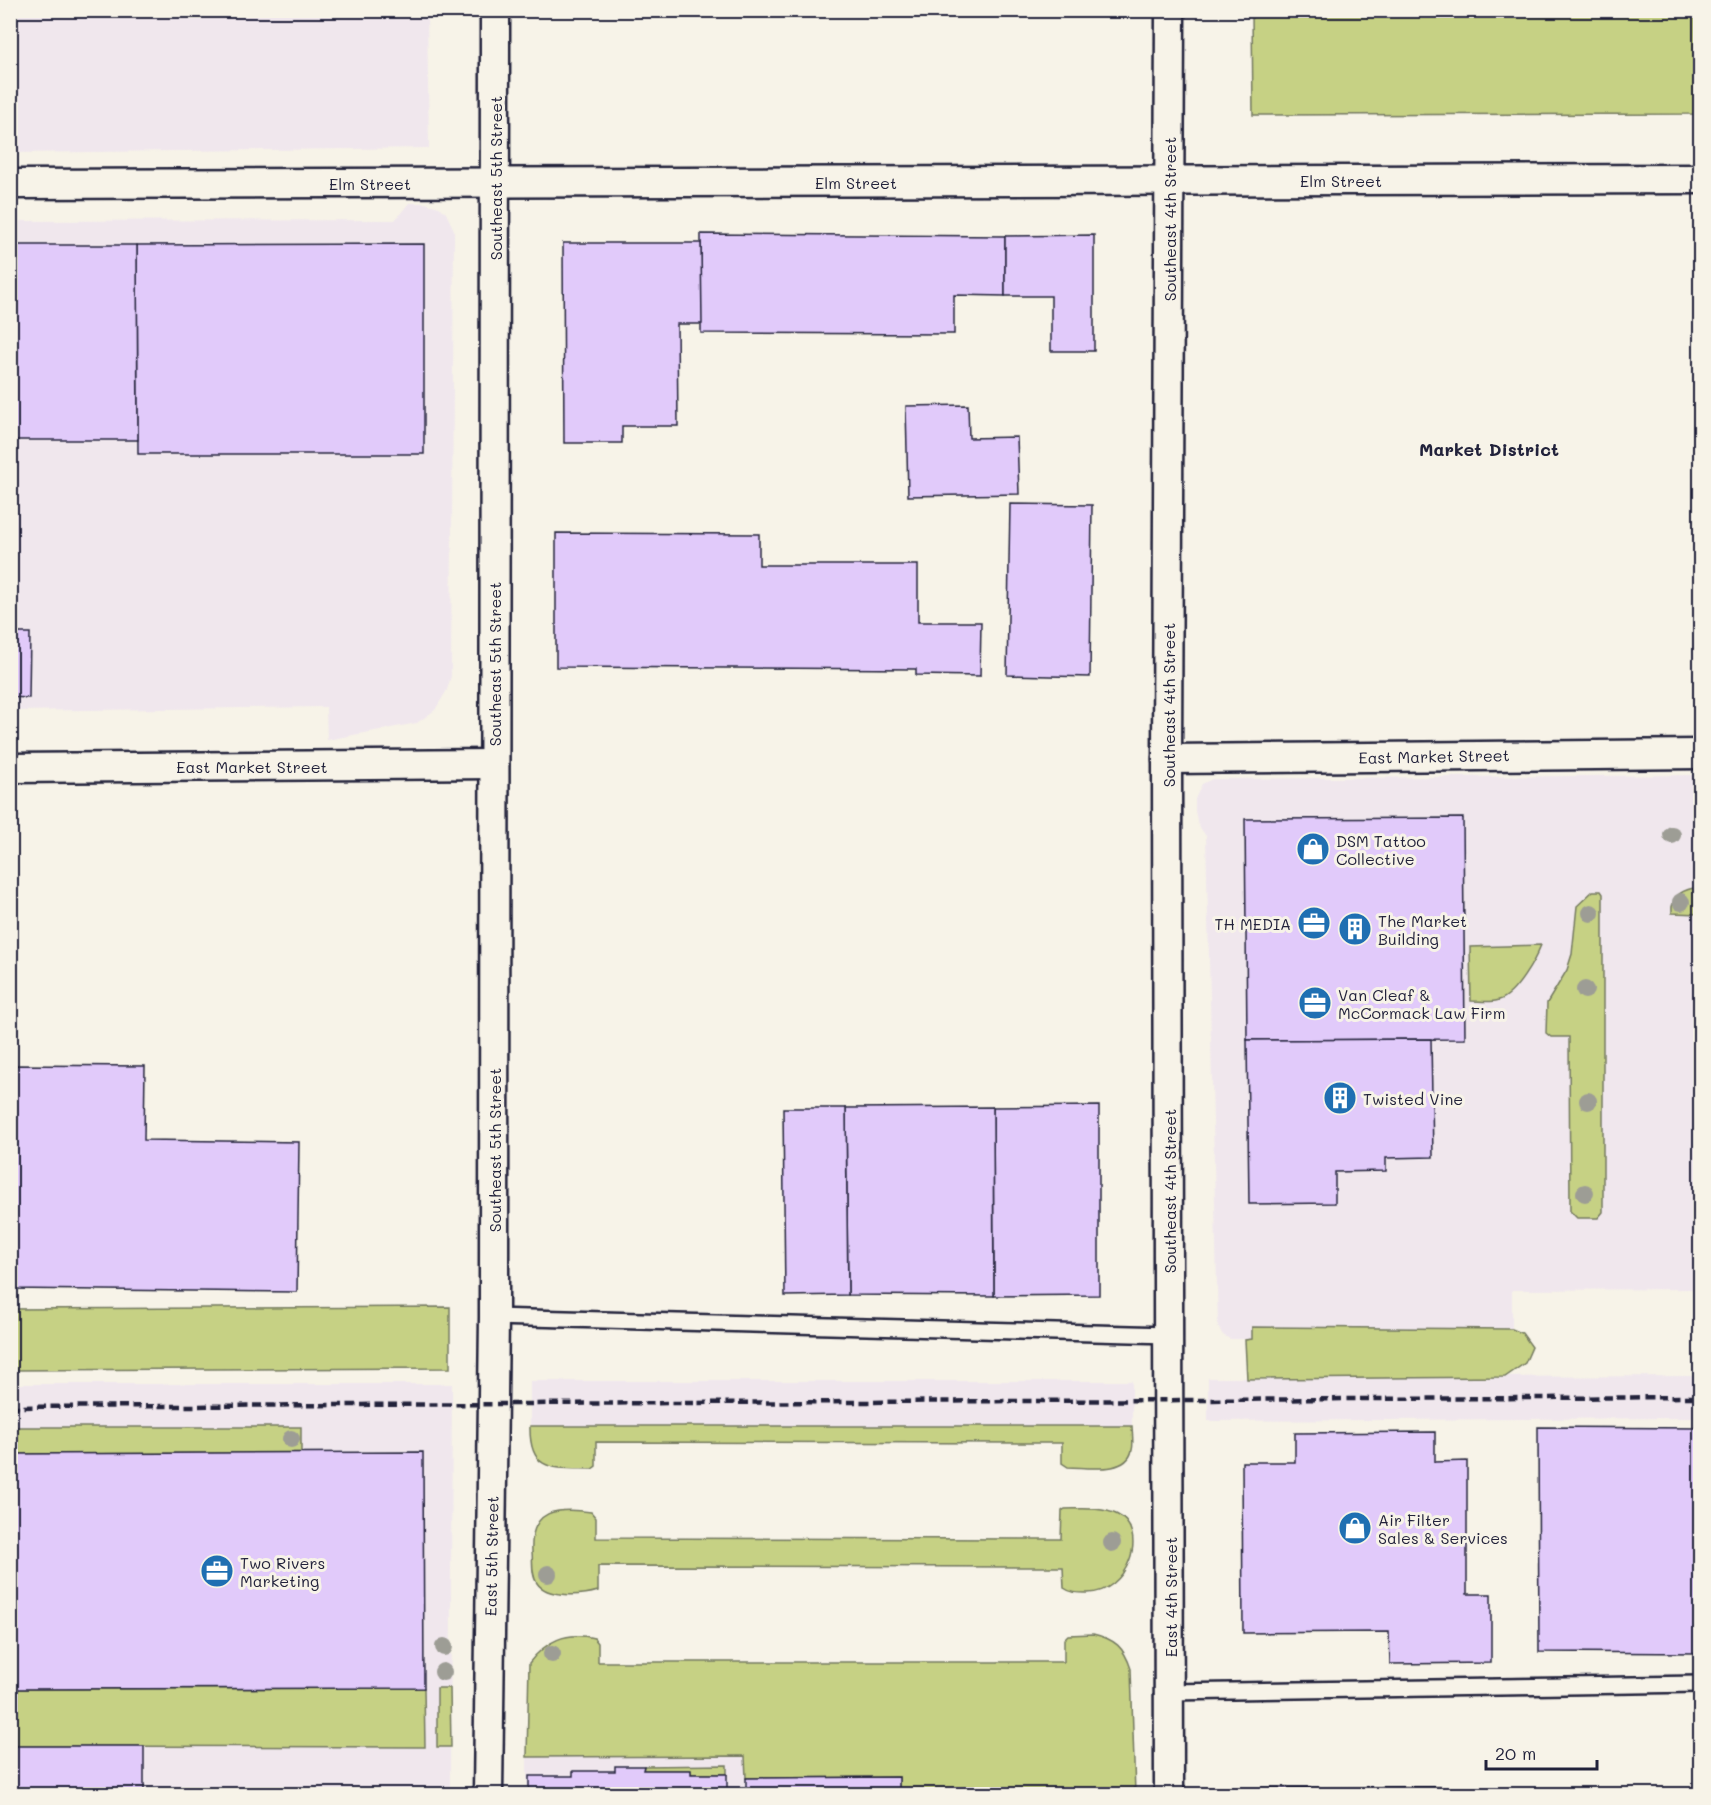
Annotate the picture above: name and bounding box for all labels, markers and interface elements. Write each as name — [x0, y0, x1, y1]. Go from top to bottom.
street label: Southeast 5th Street — [485, 96, 506, 260]
street label: Southeast 4th Street — [1159, 137, 1180, 301]
street label: Elm Street — [1300, 170, 1382, 191]
street label: Elm Street — [815, 172, 897, 193]
street label: Elm Street — [329, 173, 411, 194]
district label: Market District — [1419, 437, 1559, 461]
street label: Southeast 5th Street — [484, 582, 505, 746]
street label: Southeast 4th Street — [1158, 623, 1179, 787]
street label: East Market Street — [1358, 744, 1510, 768]
street label: East Market Street — [176, 756, 328, 777]
place label: DSM Tattoo Collective — [1336, 830, 1426, 869]
shop icon: DSM Tattoo Collective — [1295, 831, 1331, 867]
office icon: TH MEDIA — [1296, 905, 1332, 941]
place label: The Market Building — [1378, 910, 1467, 949]
building icon: The Market Building — [1337, 911, 1373, 947]
place label: TH MEDIA — [1215, 913, 1291, 934]
place label: Van Cleaf & McCormack Law Firm — [1338, 984, 1505, 1023]
office icon: Van Cleaf & McCormack Law Firm — [1297, 985, 1333, 1021]
street label: Southeast 5th Street — [484, 1068, 505, 1232]
building icon: Twisted Vine — [1322, 1080, 1358, 1116]
place label: Twisted Vine — [1363, 1088, 1463, 1109]
street label: Southeast 4th Street — [1159, 1109, 1180, 1273]
street label: East 5th Street — [479, 1496, 503, 1616]
place label: Air Filter Sales & Services — [1378, 1509, 1508, 1548]
shop icon: Air Filter Sales & Services — [1337, 1510, 1373, 1546]
street label: East 4th Street — [1160, 1537, 1181, 1657]
place label: Two Rivers Marketing — [240, 1552, 325, 1591]
office icon: Two Rivers Marketing — [199, 1553, 235, 1589]
scale bar — [1486, 1733, 1597, 1771]
text: 20 m — [1495, 1741, 1536, 1765]

